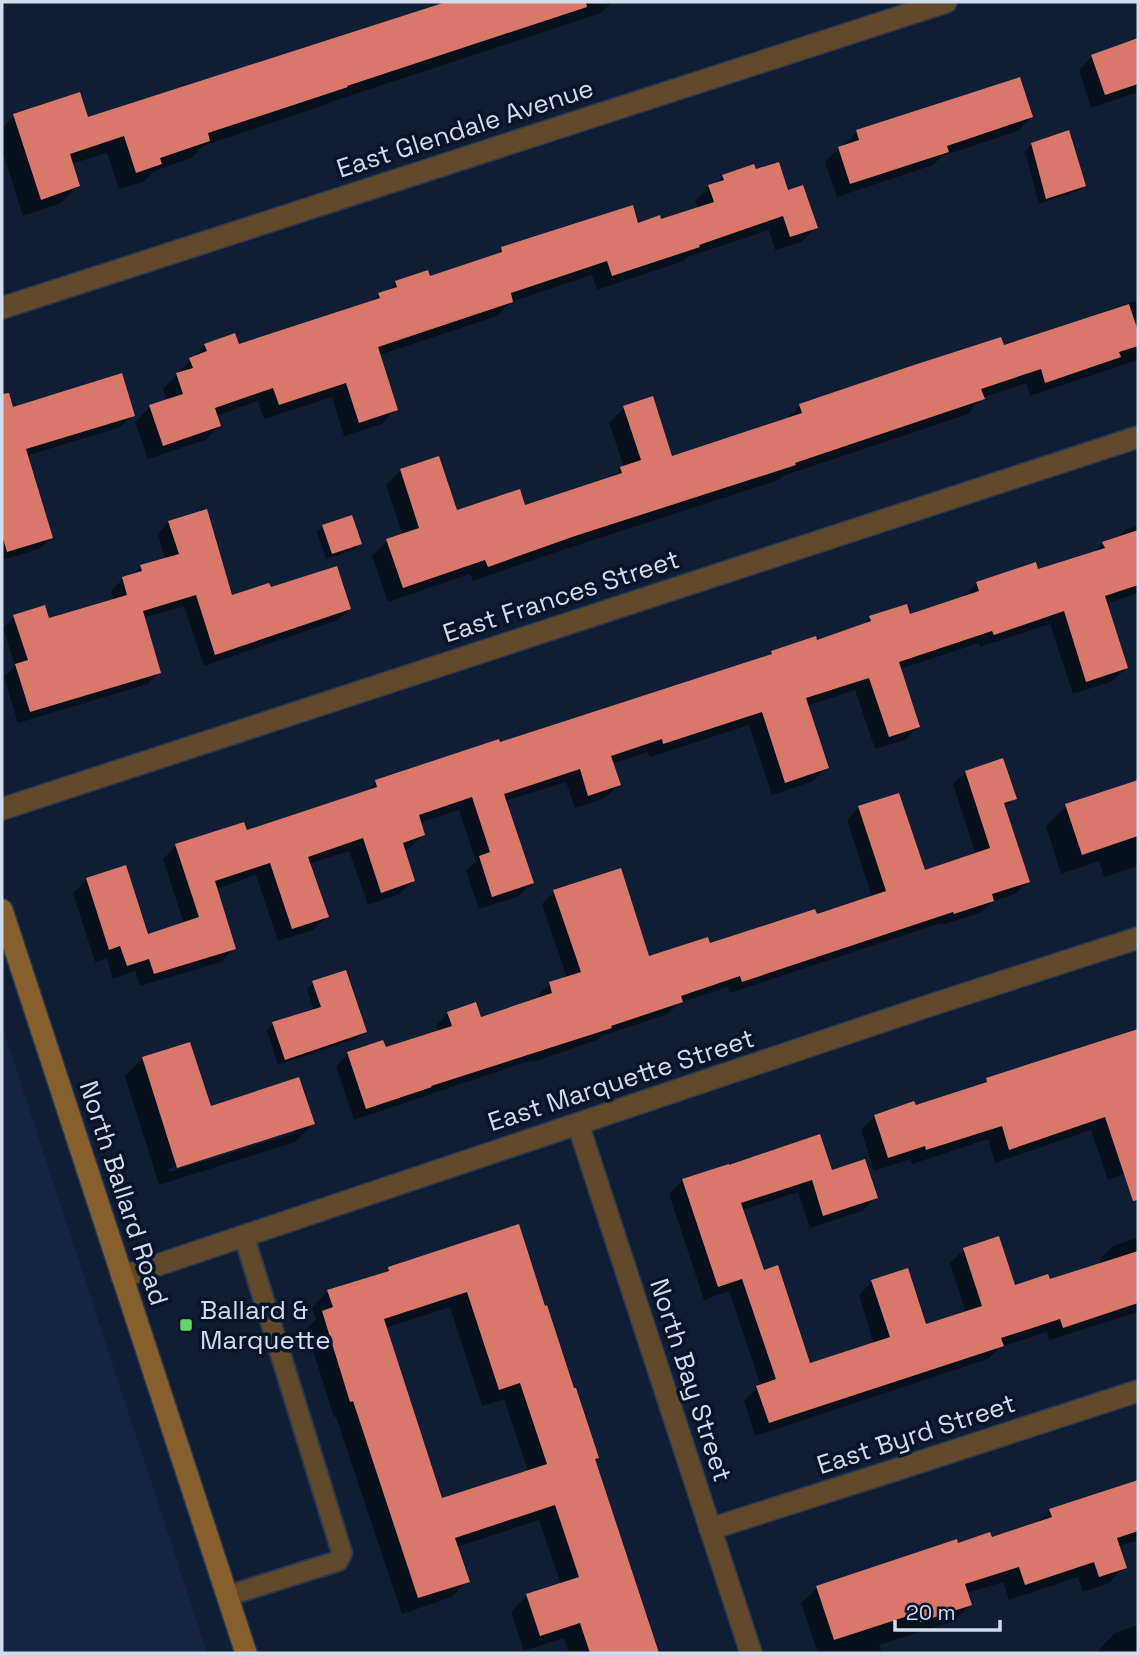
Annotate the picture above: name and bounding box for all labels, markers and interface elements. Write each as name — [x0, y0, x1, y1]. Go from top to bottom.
street label: East Glendale Avenue — [332, 70, 598, 186]
street label: East Frances Street — [438, 542, 684, 650]
street label: East Marquette Street — [483, 1021, 759, 1139]
street label: North Ballard Road — [72, 1076, 176, 1310]
street label: North Bay Street — [642, 1274, 740, 1486]
place label: Ballard & Marquette — [200, 1293, 331, 1357]
marker: Ballard & Marquette — [178, 1317, 194, 1333]
street label: East Byrd Street — [812, 1386, 1020, 1482]
scale bar — [895, 1588, 1000, 1632]
text: 20 m — [906, 1599, 956, 1626]

